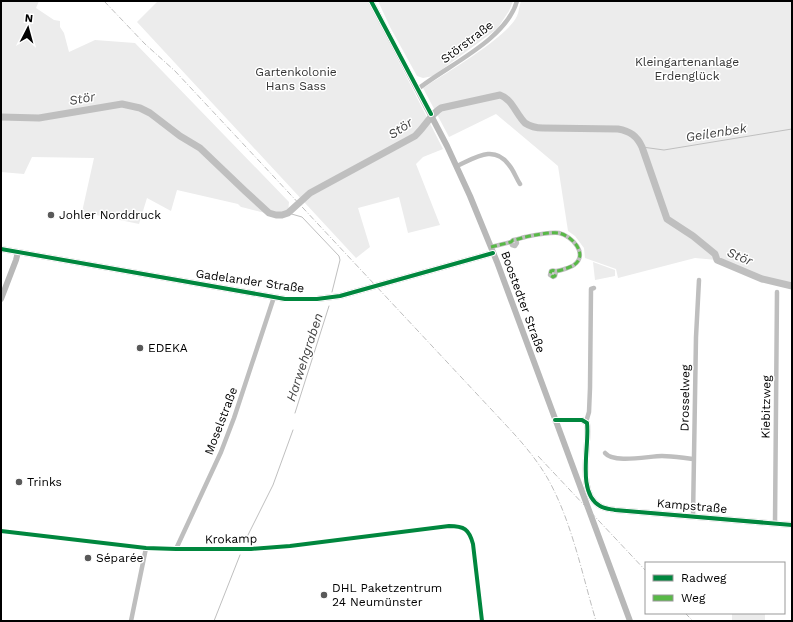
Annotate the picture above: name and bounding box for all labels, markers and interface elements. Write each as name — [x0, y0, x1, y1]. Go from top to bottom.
north arrow — [8, 8, 48, 48]
text: N — [24, 12, 34, 25]
street label: Störstraße — [438, 18, 496, 66]
park label: Kleingartenanlage Erdenglück — [635, 55, 739, 83]
park label: Gartenkolonie Hans Sass — [255, 65, 337, 93]
water label: Stör — [68, 89, 97, 108]
water label: Stör — [385, 114, 416, 142]
water label: Geilenbek — [685, 120, 749, 145]
place label: Johler Norddruck — [59, 208, 161, 222]
marker: Johler Norddruck — [46, 210, 56, 220]
water label: Stör — [725, 244, 756, 269]
street label: Boostedter Straße — [498, 249, 548, 355]
street label: Gadelander Straße — [195, 266, 305, 296]
water label: Harwehgraben — [283, 311, 326, 403]
place label: EDEKA — [148, 341, 188, 355]
marker: EDEKA — [135, 343, 145, 353]
street label: Drosselweg — [677, 364, 693, 431]
street label: Kiebitzweg — [758, 375, 774, 439]
street label: Moselstraße — [202, 385, 240, 457]
place label: Trinks — [27, 475, 62, 489]
marker: Trinks — [14, 477, 24, 487]
street label: Kampstraße — [656, 496, 728, 516]
street label: Krokamp — [205, 532, 257, 546]
place label: Séparée — [96, 551, 144, 565]
marker: Séparée — [83, 553, 93, 563]
legend — [645, 562, 785, 614]
text: Radweg — [681, 571, 727, 585]
place label: DHL Paketzentrum 24 Neumünster — [332, 581, 442, 609]
marker: DHL Paketzentrum 24 Neumünster — [319, 590, 329, 600]
text: Weg — [681, 591, 706, 605]

